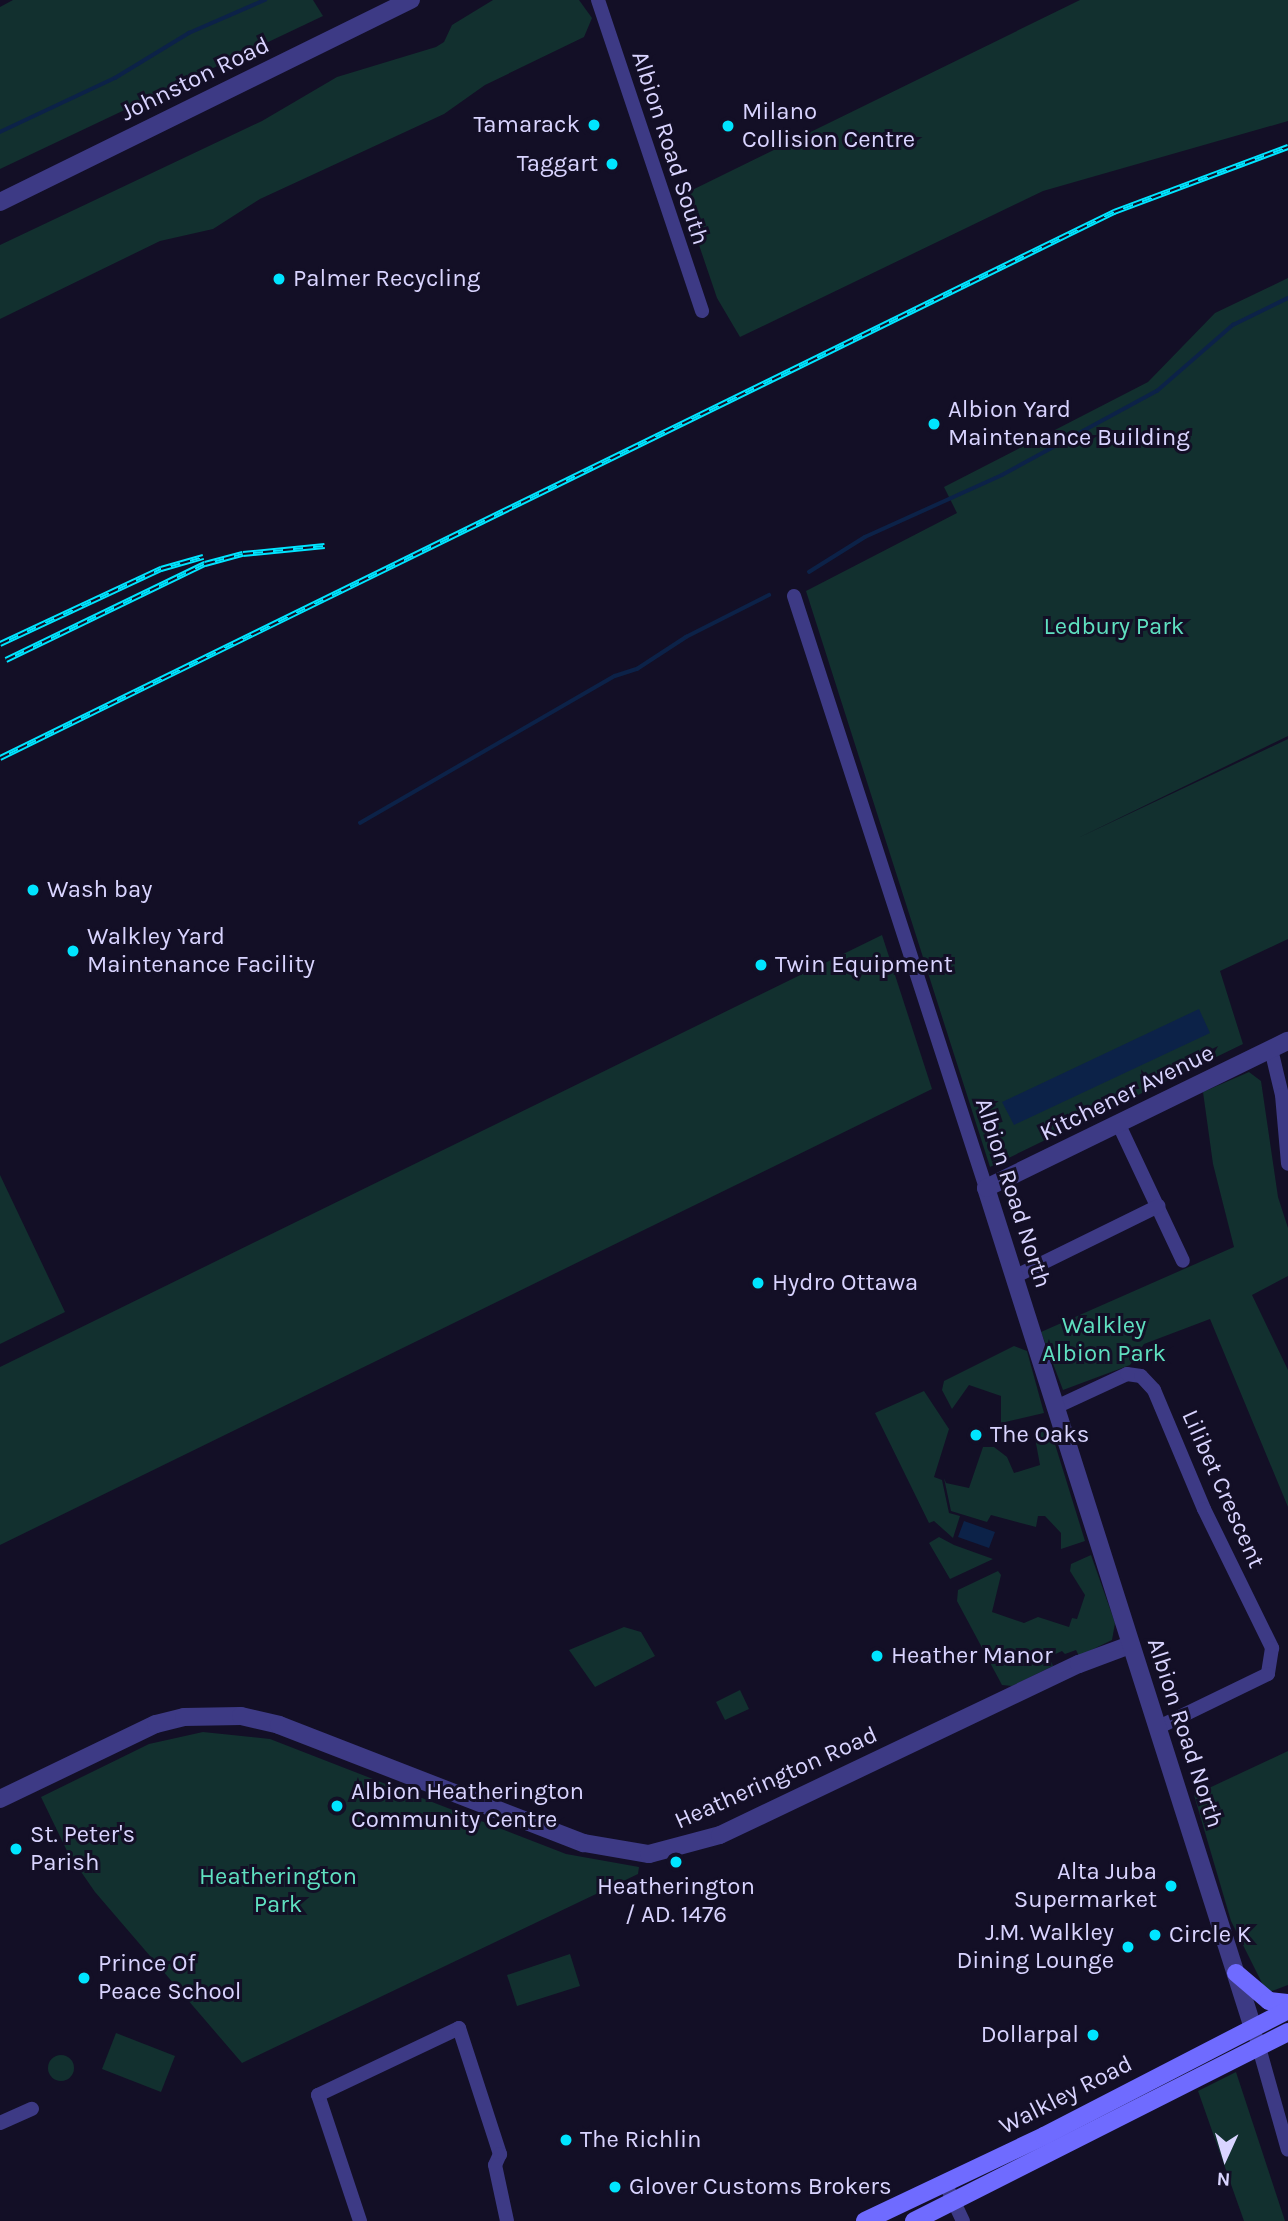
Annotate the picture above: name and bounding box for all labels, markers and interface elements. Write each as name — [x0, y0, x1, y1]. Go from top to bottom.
street label: Johnston Road — [116, 31, 274, 127]
street label: Albion Road South — [625, 48, 715, 248]
place label: Milano Collision Centre — [742, 98, 915, 154]
place label: Tamarack — [473, 111, 580, 139]
marker: Tamarack — [586, 117, 602, 133]
marker: Milano Collision Centre — [720, 118, 736, 134]
place label: Taggart — [517, 150, 598, 178]
marker: Taggart — [604, 156, 620, 172]
place label: Palmer Recycling — [293, 265, 480, 293]
marker: Palmer Recycling — [271, 271, 287, 287]
place label: Albion Yard Maintenance Building — [948, 396, 1190, 452]
marker: Albion Yard Maintenance Building — [926, 416, 942, 432]
park label: Ledbury Park — [1044, 613, 1184, 641]
place label: Wash bay — [47, 876, 152, 904]
marker: Wash bay — [25, 882, 41, 898]
place label: Walkley Yard Maintenance Facility — [87, 923, 315, 979]
marker: Walkley Yard Maintenance Facility — [65, 943, 81, 959]
place label: Twin Equipment — [775, 951, 953, 979]
marker: Twin Equipment — [753, 957, 769, 973]
street label: Kitchener Avenue — [1035, 1038, 1219, 1148]
street label: Albion Road North — [969, 1094, 1057, 1292]
place label: Hydro Ottawa — [772, 1269, 918, 1297]
marker: Hydro Ottawa — [750, 1275, 766, 1291]
park label: Walkley Albion Park — [1042, 1312, 1166, 1368]
street label: Lilibet Crescent — [1175, 1405, 1271, 1573]
place label: The Oaks — [990, 1421, 1089, 1449]
marker: The Oaks — [968, 1427, 984, 1443]
street label: Albion Road North — [1141, 1634, 1229, 1832]
place label: Heather Manor — [891, 1642, 1053, 1670]
marker: Heather Manor — [869, 1648, 885, 1664]
street label: Heatherington Road — [670, 1720, 882, 1836]
place label: Albion Heatherington Community Centre — [351, 1778, 584, 1834]
marker: Albion Heatherington Community Centre — [329, 1798, 345, 1814]
place label: St. Peter's Parish — [30, 1821, 135, 1877]
marker: St. Peter's Parish — [8, 1841, 24, 1857]
marker: Heatherington / AD. 1476 — [668, 1854, 684, 1870]
place label: Alta Juba Supermarket — [1014, 1858, 1157, 1914]
park label: Heatherington Park — [199, 1863, 357, 1919]
place label: Heatherington / AD. 1476 — [597, 1873, 755, 1929]
marker: Alta Juba Supermarket — [1163, 1878, 1179, 1894]
place label: J.M. Walkley Dining Lounge — [956, 1919, 1114, 1975]
place label: Circle K — [1169, 1921, 1251, 1949]
marker: Circle K — [1147, 1927, 1163, 1943]
marker: J.M. Walkley Dining Lounge — [1120, 1939, 1136, 1955]
place label: Prince Of Peace School — [98, 1950, 242, 2006]
marker: Prince Of Peace School — [76, 1970, 92, 1986]
place label: Dollarpal — [981, 2021, 1079, 2049]
marker: Dollarpal — [1085, 2027, 1101, 2043]
street label: Walkley Road — [995, 2049, 1137, 2141]
north arrow — [1190, 2123, 1260, 2193]
place label: The Richlin — [580, 2126, 702, 2154]
marker: The Richlin — [558, 2132, 574, 2148]
text: N — [1216, 2168, 1231, 2190]
place label: Glover Customs Brokers — [629, 2173, 892, 2201]
marker: Glover Customs Brokers — [607, 2179, 623, 2195]

